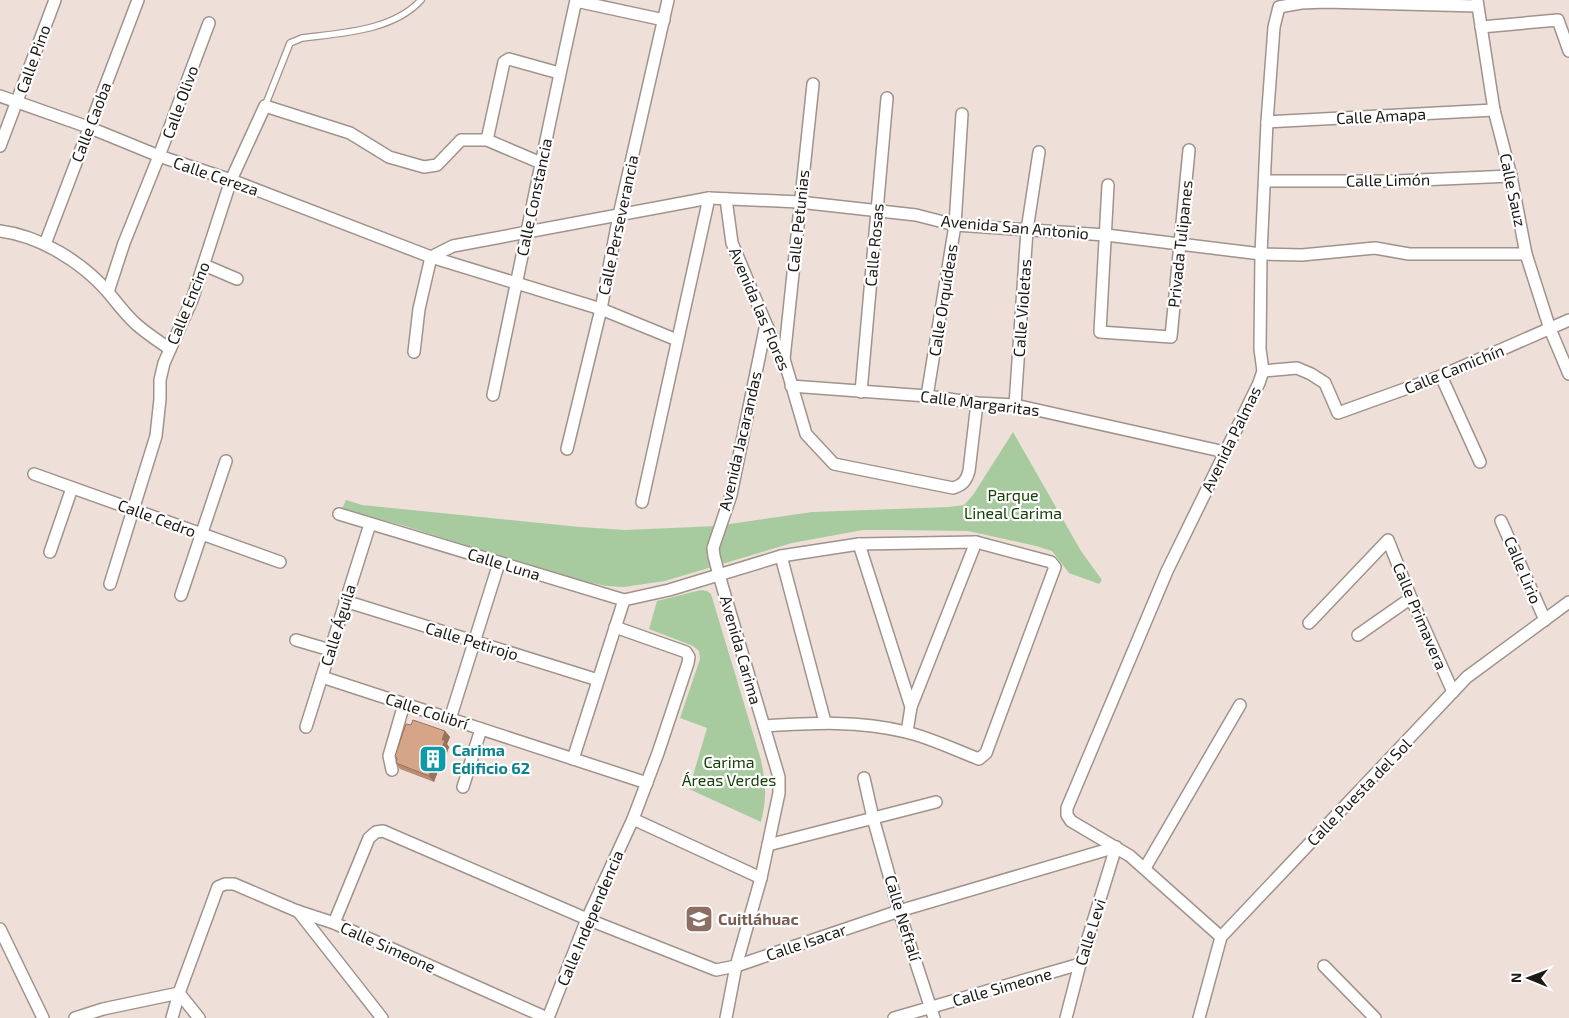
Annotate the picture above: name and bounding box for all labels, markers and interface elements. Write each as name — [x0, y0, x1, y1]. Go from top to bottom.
street label: Calle Pino — [11, 22, 54, 96]
street label: Calle Olivo — [158, 63, 202, 141]
street label: Calle Caoba — [67, 79, 115, 165]
street label: Calle Amapa — [1336, 104, 1426, 127]
street label: Calle Constancia — [512, 136, 555, 258]
street label: Calle Sauz — [1496, 151, 1531, 228]
street label: Calle Cereza — [171, 152, 261, 199]
street label: Calle Perseverancia — [593, 153, 642, 297]
street label: Calle Petunias — [783, 169, 812, 273]
street label: Calle Limón — [1346, 169, 1430, 190]
street label: Privada Tulipanes — [1163, 179, 1196, 309]
street label: Calle Rosas — [860, 203, 887, 287]
street label: Avenida San Antonio — [940, 211, 1090, 242]
street label: Calle Orquídeas — [924, 242, 961, 357]
street label: Avenida las Flores — [726, 244, 795, 373]
street label: Calle Encino — [162, 258, 213, 347]
street label: Calle Violetas — [1009, 258, 1034, 358]
street label: Calle Camichín — [1401, 340, 1506, 397]
street label: Avenida Jacarandas — [714, 369, 765, 512]
street label: Avenida Palmas — [1197, 383, 1264, 495]
street label: Calle Margaritas — [919, 386, 1041, 419]
park label: Parque Lineal Carima — [964, 485, 1062, 522]
street label: Calle Cedro — [116, 495, 199, 540]
street label: Calle Lirio — [1501, 533, 1546, 606]
street label: Calle Luna — [466, 543, 543, 584]
street label: Calle Primavera — [1389, 559, 1452, 672]
street label: Calle Águila — [316, 582, 359, 668]
street label: Avenida Carima — [717, 593, 766, 707]
street label: Calle Petirojo — [423, 617, 521, 665]
street label: Calle Colibrí — [383, 688, 472, 733]
street label: Calle Puesta del Sol — [1303, 734, 1415, 849]
place label: Carima Edificio 62 — [452, 740, 530, 777]
building icon: Carima Edificio 62 — [418, 744, 448, 774]
park label: Carima Áreas Verdes — [682, 752, 776, 789]
street label: Calle Independencia — [552, 847, 627, 989]
street label: Calle Neftalí — [881, 872, 926, 964]
street label: Calle Levi — [1070, 896, 1109, 968]
school or university icon: Cuitláhuac — [684, 904, 714, 934]
place label: Cuitláhuac — [718, 909, 799, 928]
street label: Calle Simeone — [338, 917, 439, 976]
street label: Calle Isacar — [763, 919, 849, 964]
north arrow — [1504, 953, 1554, 1003]
street label: Calle Simeone — [950, 963, 1054, 1010]
text: N — [1507, 973, 1524, 983]

